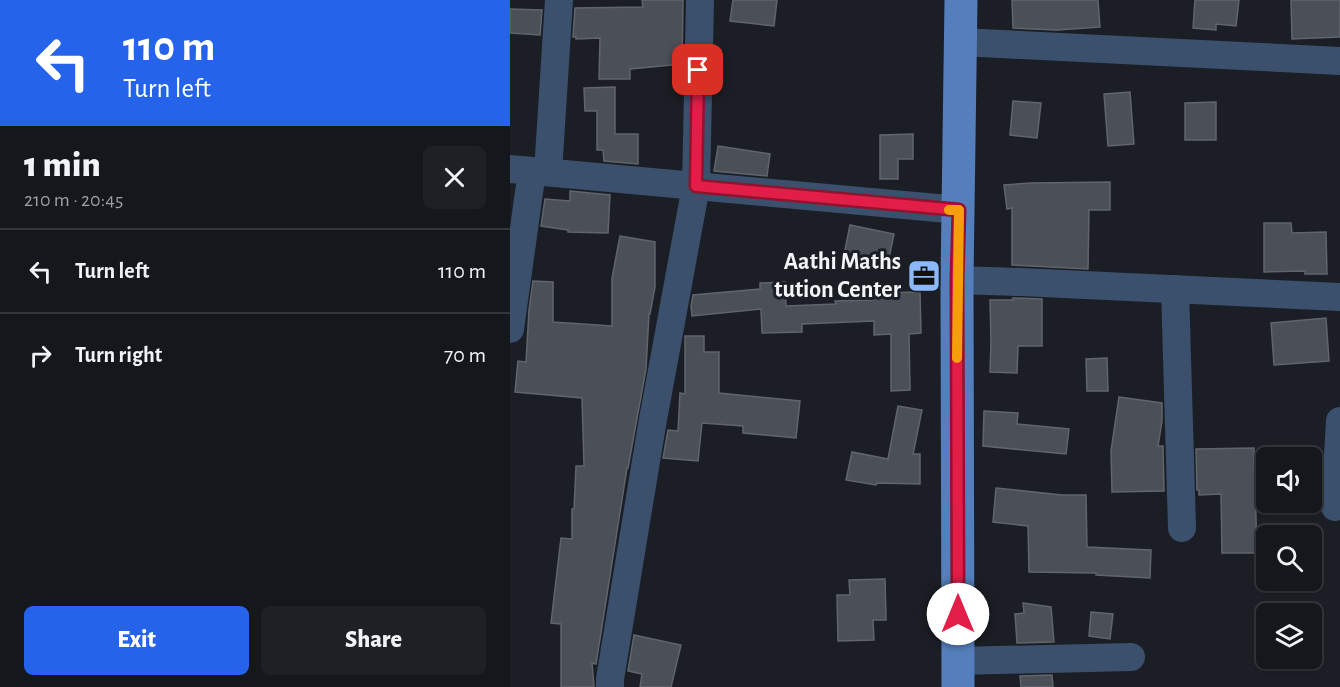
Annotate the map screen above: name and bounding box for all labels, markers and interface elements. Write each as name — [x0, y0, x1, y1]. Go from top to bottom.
icon: left — [24, 24, 102, 102]
text: 110 m — [123, 26, 215, 68]
pin — [672, 44, 723, 95]
icon: arrive — [681, 53, 714, 86]
text: Turn left — [123, 75, 211, 102]
button: close — [423, 146, 486, 209]
text: 1 min — [24, 147, 101, 183]
text: 210 m · 20:45 — [24, 190, 123, 210]
place label: Aathi Maths tution Center — [774, 250, 902, 302]
icon: left — [24, 255, 57, 288]
office icon: Aathi Maths tution Center — [906, 258, 942, 294]
text: Turn left — [75, 260, 149, 282]
text: 110 m — [438, 260, 486, 282]
icon: right — [24, 339, 57, 372]
text: Turn right — [75, 344, 162, 366]
text: 70 m — [444, 344, 486, 366]
map controls — [1256, 447, 1322, 669]
button: sound — [1256, 447, 1322, 513]
button: search — [1256, 525, 1322, 591]
position arrow — [926, 582, 990, 646]
button: layers — [1256, 603, 1322, 669]
button: Exit — [24, 606, 249, 675]
button: Share — [261, 606, 486, 675]

